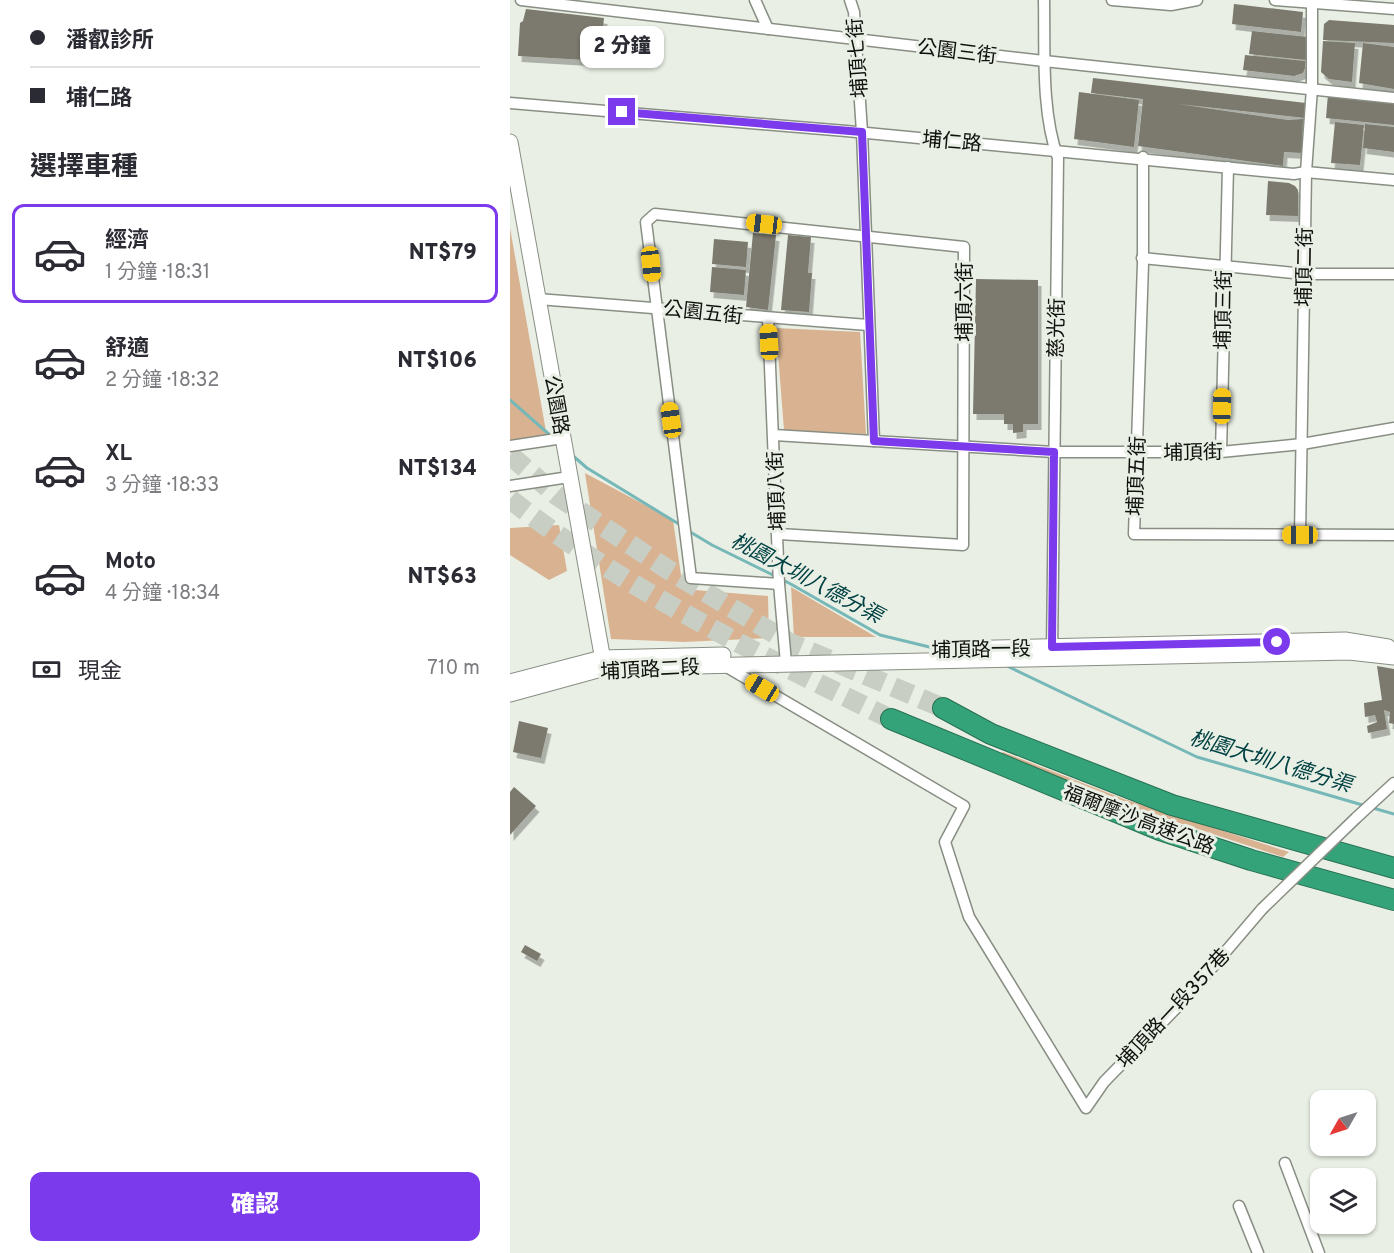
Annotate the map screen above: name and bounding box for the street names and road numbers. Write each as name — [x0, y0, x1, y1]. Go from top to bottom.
street label: 埔頂七街 — [843, 17, 875, 99]
street label: 公園三街 — [915, 35, 998, 71]
street label: 埔仁路 — [921, 127, 983, 159]
street label: 埔頂二街 — [1292, 227, 1320, 307]
street label: 埔頂六街 — [953, 262, 979, 342]
street label: 埔頂三街 — [1211, 270, 1239, 350]
street label: 公園五街 — [662, 297, 744, 331]
street label: 慈光街 — [1044, 298, 1072, 358]
street label: 公園路 — [537, 374, 573, 437]
street label: 埔頂五街 — [1124, 436, 1152, 516]
street label: 埔頂街 — [1163, 440, 1223, 468]
street label: 埔頂八街 — [764, 451, 792, 531]
street label: 埔頂路一段 — [931, 637, 1031, 665]
street label: 埔頂路二段 — [599, 655, 701, 687]
street label: 福爾摩沙高速公路 — [1059, 780, 1218, 862]
street label: 埔頂路一段357巷 — [1112, 944, 1237, 1075]

